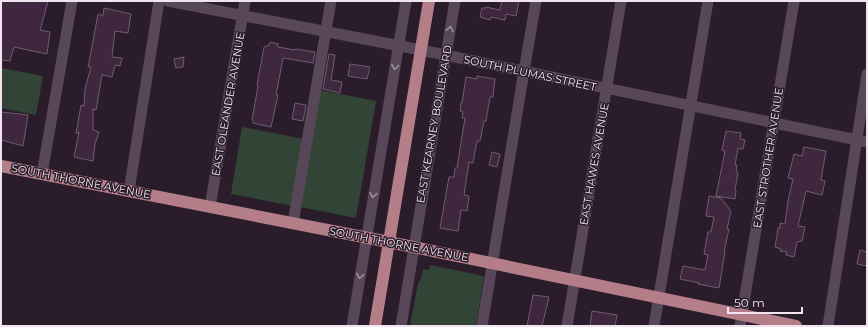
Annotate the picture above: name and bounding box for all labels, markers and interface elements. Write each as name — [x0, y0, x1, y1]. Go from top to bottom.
one-way arrow — [446, 26, 454, 32]
street label: EAST OLEANDER AVENUE — [208, 31, 248, 177]
street label: EAST KEARNEY BOULEVARD — [413, 44, 455, 204]
street label: SOUTH PLUMAS STREET — [462, 52, 598, 94]
one-way arrow — [391, 64, 400, 70]
street label: EAST STROTHER AVENUE — [750, 87, 786, 229]
street label: EAST HAWES AVENUE — [576, 102, 612, 226]
street label: SOUTH THORNE AVENUE — [10, 161, 152, 201]
one-way arrow — [369, 192, 378, 198]
street label: SOUTH THORNE AVENUE — [328, 224, 470, 264]
one-way arrow — [356, 273, 365, 279]
scale bar — [728, 289, 802, 315]
text: 50 m — [734, 295, 765, 310]

